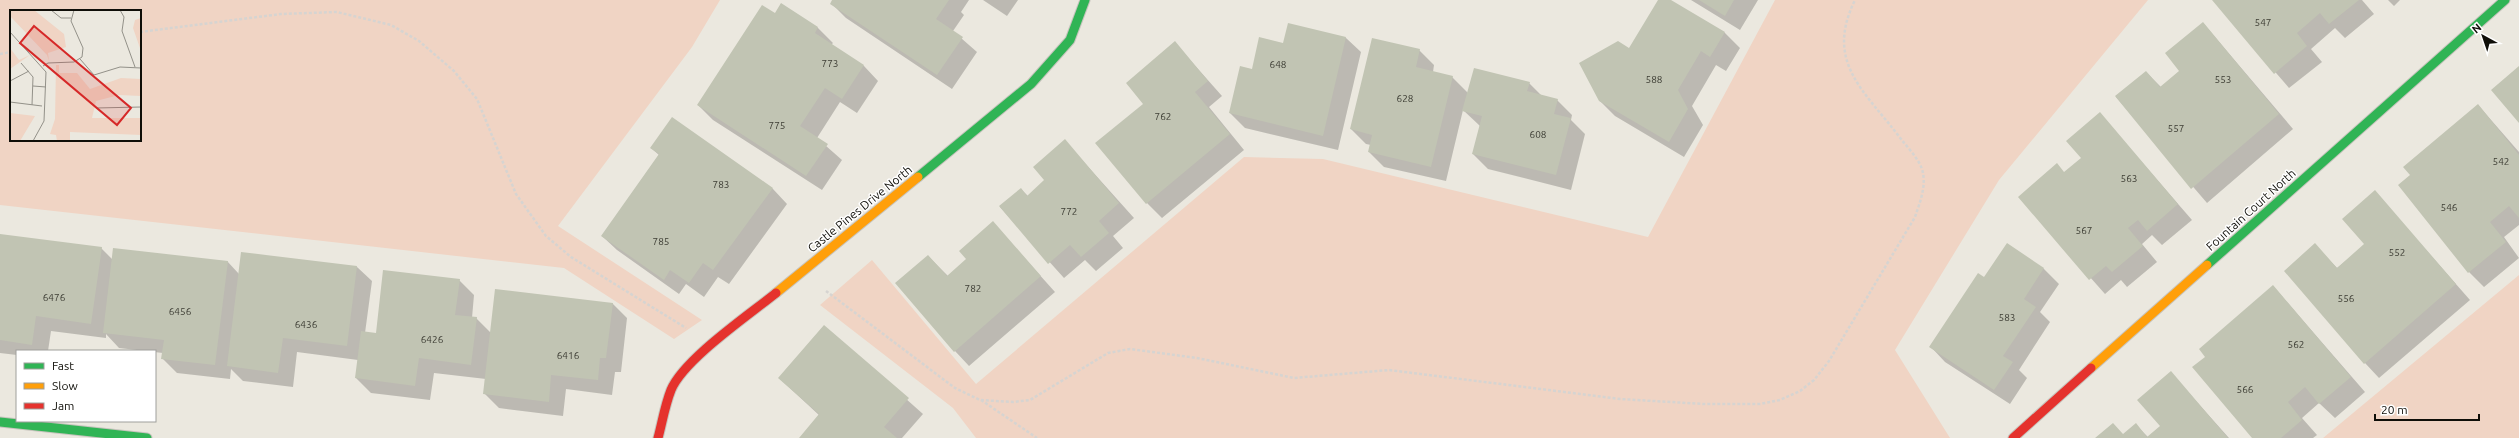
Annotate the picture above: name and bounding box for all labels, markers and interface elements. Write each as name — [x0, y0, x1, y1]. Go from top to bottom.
inset map — [10, 10, 141, 141]
north arrow — [2463, 16, 2503, 56]
house number: 547 — [2255, 17, 2271, 28]
text: N — [2470, 21, 2484, 36]
house number: 773 — [822, 58, 838, 69]
house number: 648 — [1270, 59, 1287, 70]
house number: 588 — [1646, 74, 1663, 85]
house number: 553 — [2215, 74, 2231, 85]
house number: 628 — [1397, 93, 1414, 104]
house number: 762 — [1155, 111, 1171, 122]
house number: 775 — [769, 120, 785, 131]
house number: 557 — [2168, 123, 2184, 134]
house number: 608 — [1530, 129, 1547, 140]
house number: 542 — [2493, 156, 2509, 167]
street label: Castle Pines Drive North — [805, 163, 914, 255]
street label: Fountain Court North — [2203, 166, 2298, 253]
house number: 563 — [2121, 173, 2137, 184]
house number: 783 — [713, 179, 729, 190]
house number: 546 — [2441, 202, 2458, 213]
house number: 772 — [1061, 206, 1077, 217]
house number: 567 — [2076, 225, 2092, 236]
house number: 785 — [653, 236, 669, 247]
house number: 552 — [2389, 247, 2405, 258]
house number: 782 — [965, 283, 981, 294]
house number: 6476 — [43, 292, 66, 303]
house number: 556 — [2338, 293, 2355, 304]
house number: 6456 — [169, 306, 192, 317]
house number: 583 — [1999, 312, 2015, 323]
house number: 6436 — [295, 319, 318, 330]
house number: 6426 — [421, 334, 444, 345]
house number: 562 — [2288, 339, 2304, 350]
legend — [16, 350, 156, 422]
house number: 6416 — [557, 350, 580, 361]
text: Fast — [52, 359, 74, 372]
text: Slow — [52, 379, 78, 392]
house number: 566 — [2237, 384, 2254, 395]
scale bar — [2375, 396, 2479, 422]
text: Jam — [52, 399, 74, 412]
text: 20 m — [2381, 403, 2408, 416]

